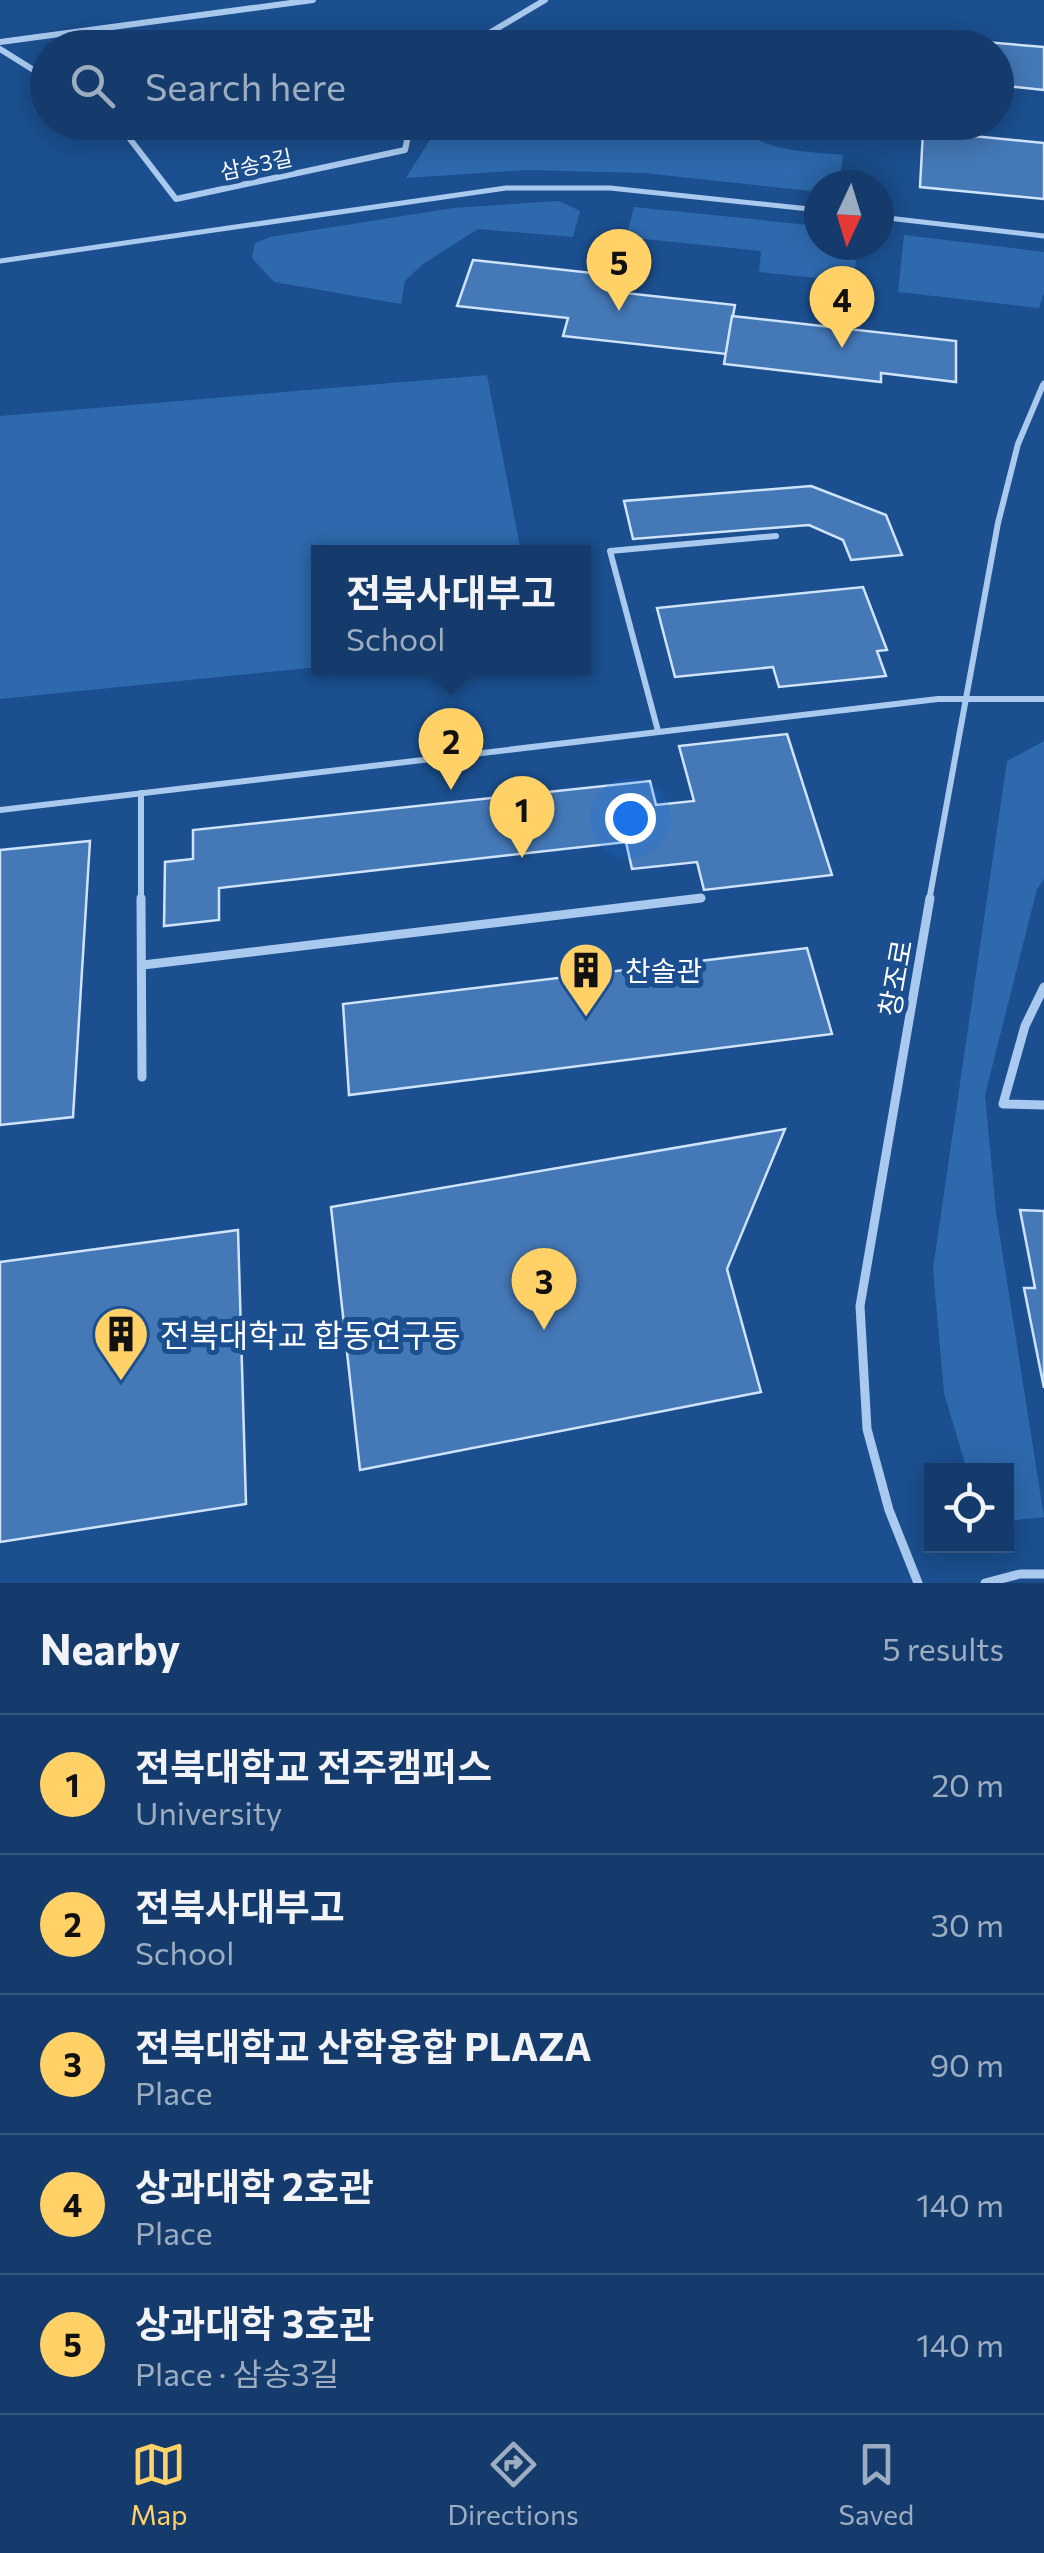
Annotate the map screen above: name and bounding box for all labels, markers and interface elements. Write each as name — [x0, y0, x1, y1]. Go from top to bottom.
search box — [30, 30, 1014, 140]
icon: search — [65, 58, 120, 113]
text: Search here — [145, 62, 346, 109]
street label: 삼송3길 — [217, 143, 295, 185]
north arrow — [804, 170, 894, 260]
pin: 5 — [586, 228, 652, 311]
pin: 4 — [810, 266, 874, 348]
popup — [311, 545, 591, 675]
text: 전북사대부고 — [346, 568, 556, 615]
text: School — [346, 618, 445, 658]
pin: 2 — [418, 708, 484, 790]
pin: 1 — [490, 776, 554, 858]
your location — [605, 793, 656, 844]
street label: 창조로 — [872, 937, 918, 1019]
building icon: 찬솔관 — [556, 940, 616, 1019]
place label: 찬솔관 — [625, 953, 702, 987]
pin: 3 — [512, 1248, 576, 1330]
building icon: 전북대학교 합동연구동 — [91, 1304, 151, 1383]
place label: 전북대학교 합동연구동 — [160, 1314, 461, 1354]
map controls — [924, 1463, 1014, 1553]
button: locate — [924, 1463, 1014, 1553]
text: Nearby — [40, 1622, 180, 1674]
text: 5 results — [882, 1628, 1004, 1668]
text: 전북대학교 전주캠퍼스 — [135, 1742, 492, 1789]
text: 1 — [65, 1764, 80, 1804]
text: 20 m — [931, 1764, 1004, 1804]
text: University — [135, 1792, 282, 1832]
text: 전북사대부고 — [135, 1882, 345, 1929]
text: 2 — [63, 1904, 82, 1944]
text: 30 m — [931, 1904, 1004, 1944]
text: School — [135, 1932, 234, 1972]
text: 전북대학교 산학융합 PLAZA — [135, 2022, 592, 2069]
text: 3 — [63, 2044, 82, 2084]
text: 90 m — [930, 2044, 1004, 2084]
text: Place — [135, 2072, 213, 2112]
text: 상과대학 2호관 — [135, 2162, 374, 2209]
text: 4 — [63, 2184, 82, 2224]
text: 140 m — [916, 2184, 1004, 2224]
text: Place — [135, 2212, 213, 2252]
text: 상과대학 3호관 — [135, 2299, 374, 2346]
text: 5 — [63, 2324, 82, 2364]
text: 140 m — [916, 2324, 1004, 2364]
text: Place · 삼송3길 — [135, 2353, 339, 2393]
tab: Map — [130, 2437, 188, 2531]
tab: Directions — [447, 2437, 579, 2531]
tab: Saved — [839, 2437, 914, 2531]

